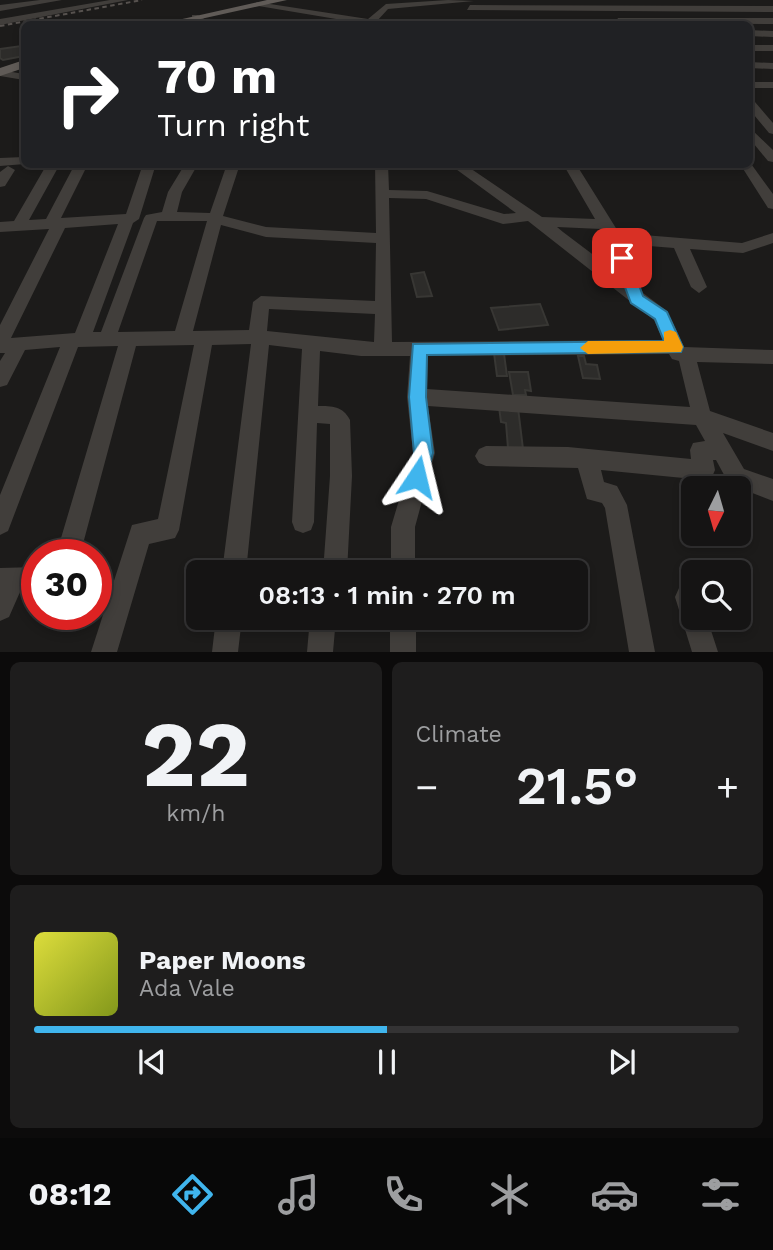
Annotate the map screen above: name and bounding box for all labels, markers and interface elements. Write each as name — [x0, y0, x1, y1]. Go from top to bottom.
text: 70 m — [157, 47, 277, 105]
icon: right — [42, 49, 133, 140]
text: Turn right — [157, 106, 309, 144]
pin — [592, 228, 652, 288]
icon: arrive — [603, 239, 641, 277]
position arrow — [380, 440, 454, 514]
north arrow — [681, 476, 751, 546]
map controls — [681, 476, 751, 630]
speed limit sign: 30 — [21, 539, 112, 630]
button: search — [681, 560, 751, 630]
text: 08:13 · 1 min · 270 m — [259, 580, 515, 610]
text: 22 — [142, 701, 250, 808]
text: Climate — [416, 721, 502, 748]
text: 21.5° — [516, 756, 638, 817]
text: − — [416, 765, 438, 809]
text: + — [716, 765, 739, 809]
text: km/h — [166, 800, 225, 827]
text: Paper Moons — [139, 945, 306, 975]
text: Ada Vale — [139, 975, 235, 1002]
icon: previous — [133, 1043, 171, 1081]
icon: pause — [368, 1043, 406, 1081]
icon: next — [603, 1043, 641, 1081]
icon: directions — [168, 1170, 217, 1219]
icon: music — [274, 1170, 323, 1219]
icon: phone — [379, 1170, 428, 1219]
icon: climate — [485, 1170, 534, 1219]
icon: car — [590, 1170, 639, 1219]
icon: filters — [696, 1170, 745, 1219]
text: 08:12 — [28, 1175, 111, 1213]

